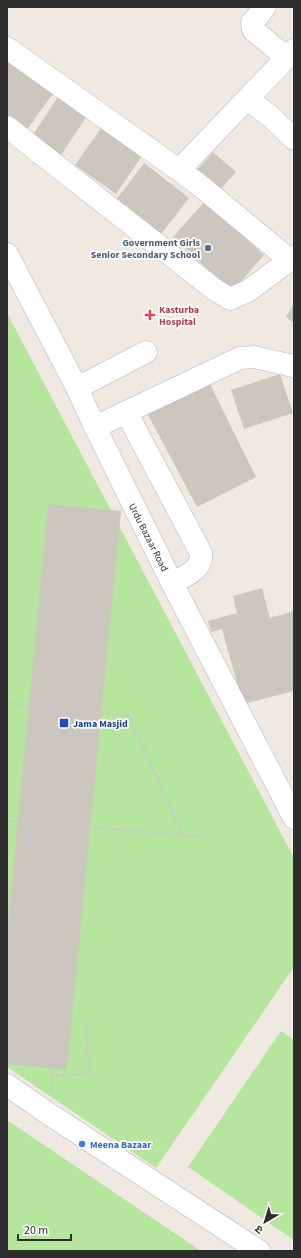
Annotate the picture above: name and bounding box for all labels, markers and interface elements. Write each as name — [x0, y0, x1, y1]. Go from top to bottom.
place label: Government Girls Senior Secondary School — [91, 236, 201, 262]
marker: Government Girls Senior Secondary School — [203, 243, 213, 253]
place label: Kasturba Hospital — [159, 303, 199, 329]
marker: Kasturba Hospital — [144, 309, 156, 321]
street label: Urdu Bazaar Road — [125, 501, 171, 574]
marker: Jama Masjid — [58, 717, 70, 729]
place label: Jama Masjid — [73, 717, 128, 731]
place label: Meena Bazaar — [90, 1138, 151, 1152]
marker: Meena Bazaar — [77, 1139, 87, 1149]
north arrow — [245, 1202, 285, 1242]
scale bar — [18, 1216, 71, 1242]
text: उ — [252, 1221, 266, 1237]
text: 20 m — [24, 1222, 48, 1239]

